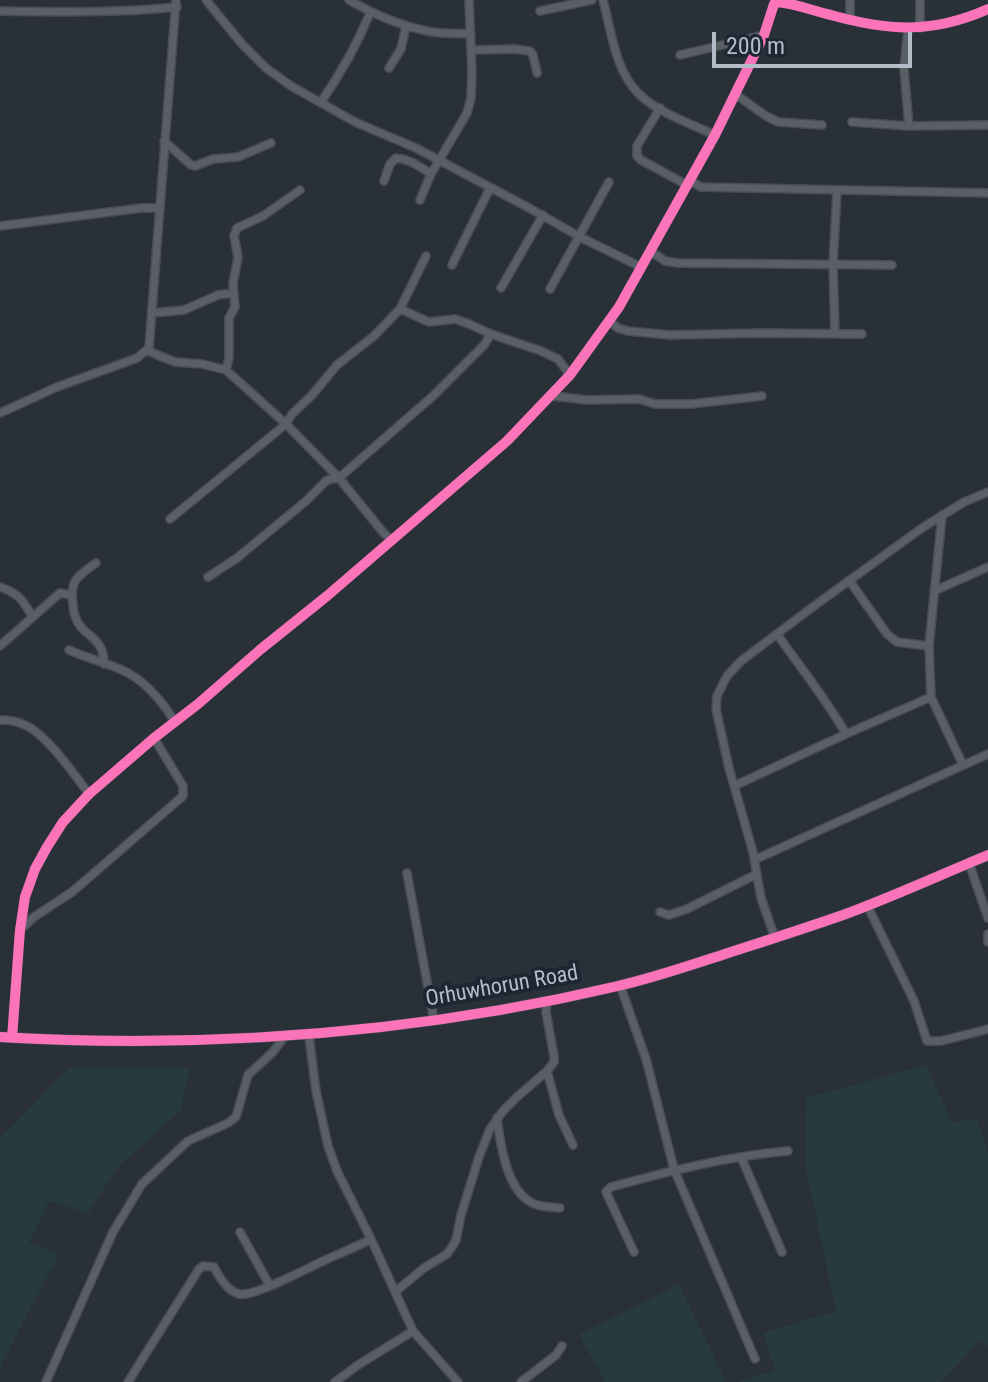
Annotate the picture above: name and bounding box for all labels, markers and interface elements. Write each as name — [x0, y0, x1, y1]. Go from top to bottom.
scale bar — [716, 16, 916, 66]
text: 200 m — [726, 32, 785, 60]
street label: Orhuwhorun Road — [424, 961, 580, 1013]

